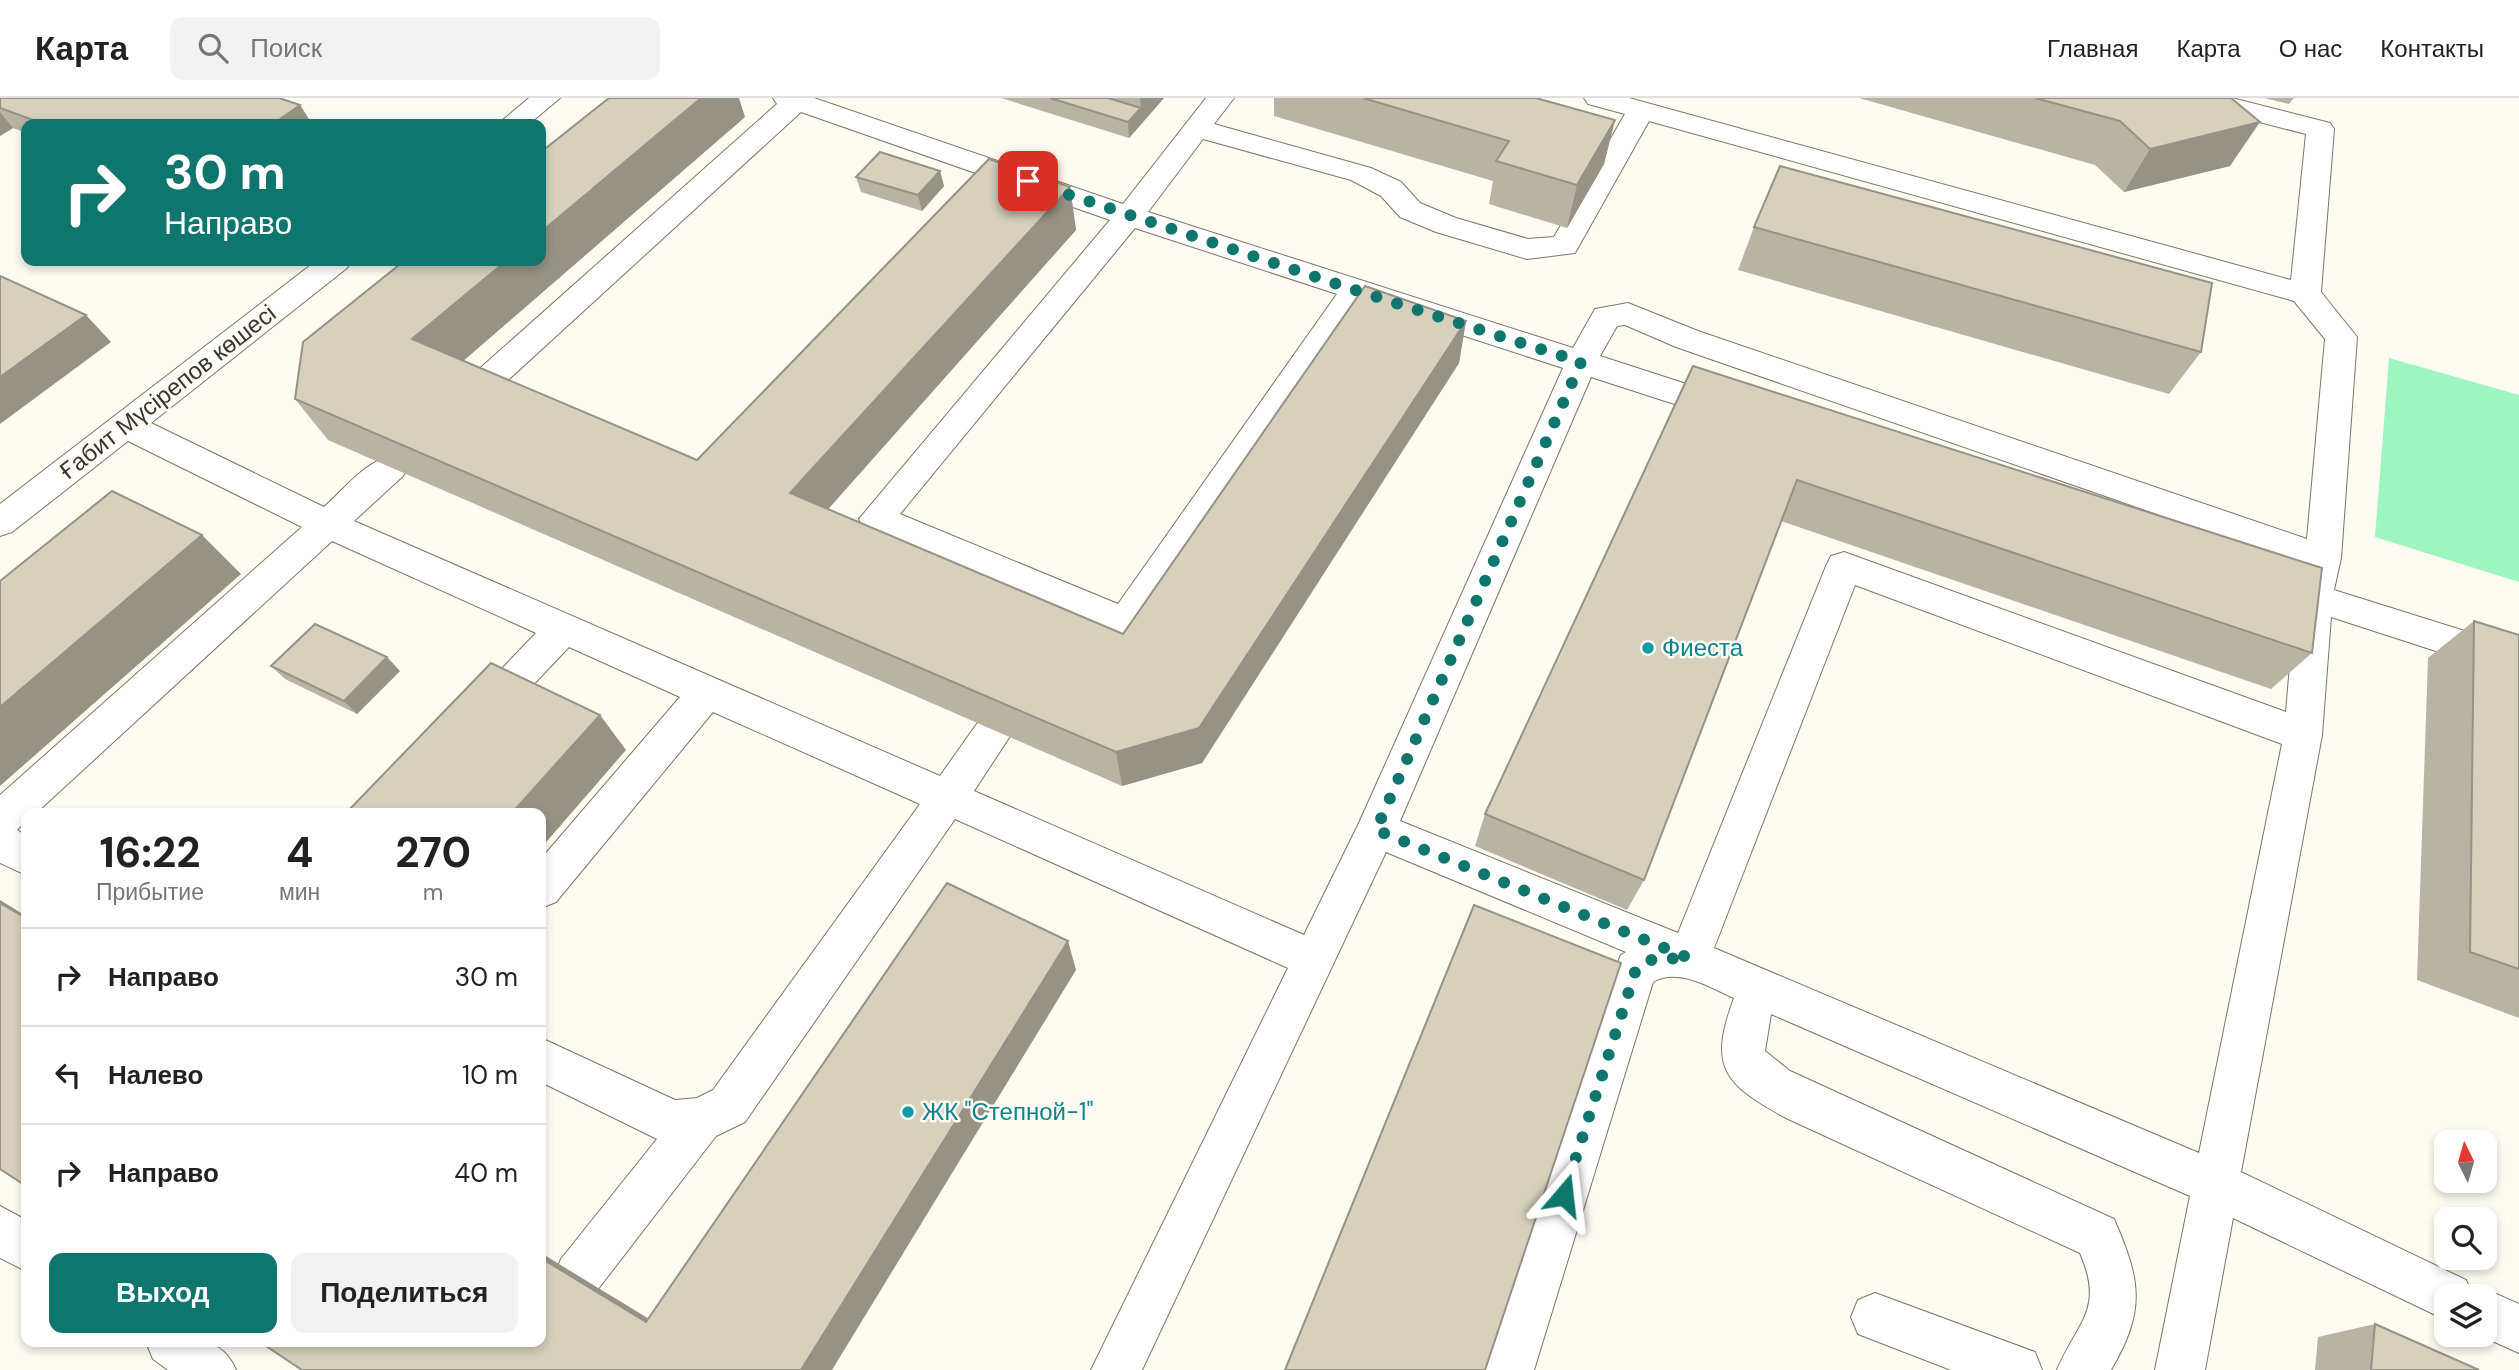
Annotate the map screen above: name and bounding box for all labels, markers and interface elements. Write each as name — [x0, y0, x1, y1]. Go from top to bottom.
search box — [170, 17, 660, 80]
text: Карта — [35, 27, 128, 70]
icon: search — [194, 29, 232, 67]
text: Поиск — [250, 31, 322, 65]
text: Главная — [2047, 33, 2138, 64]
text: Карта — [2176, 33, 2241, 64]
text: О нас — [2279, 33, 2342, 64]
text: Контакты — [2380, 33, 2484, 64]
text: 30 m — [164, 140, 286, 204]
icon: right — [49, 147, 140, 238]
pin — [998, 151, 1058, 211]
icon: arrive — [1009, 162, 1047, 200]
text: Направо — [164, 202, 292, 244]
street label: Ғабит Мүсірепов көшесі — [52, 297, 282, 486]
place label: Фиеста — [1662, 632, 1744, 663]
marker: Фиеста — [1640, 640, 1656, 656]
text: 16:22 — [99, 825, 200, 880]
text: 4 — [286, 825, 313, 880]
text: 270 — [395, 825, 471, 880]
text: Прибытие — [96, 877, 204, 907]
text: мин — [279, 877, 320, 907]
text: m — [423, 877, 443, 907]
icon: right — [49, 958, 87, 996]
text: Направо — [108, 960, 219, 994]
text: 30 m — [455, 960, 518, 994]
icon: left — [49, 1056, 87, 1094]
text: Налево — [108, 1058, 203, 1092]
text: 10 m — [462, 1058, 518, 1092]
place label: ЖК "Степной-1" — [922, 1096, 1093, 1127]
marker: ЖК "Степной-1" — [900, 1104, 916, 1120]
north arrow — [2434, 1130, 2497, 1194]
map controls — [2434, 1130, 2497, 1347]
icon: right — [49, 1154, 87, 1192]
text: Направо — [108, 1156, 219, 1190]
text: 40 m — [454, 1156, 518, 1190]
position arrow — [1527, 1158, 1601, 1232]
button: search — [2434, 1207, 2497, 1270]
button: Выход — [49, 1253, 277, 1333]
button: Поделиться — [291, 1253, 518, 1333]
button: layers — [2434, 1284, 2497, 1347]

